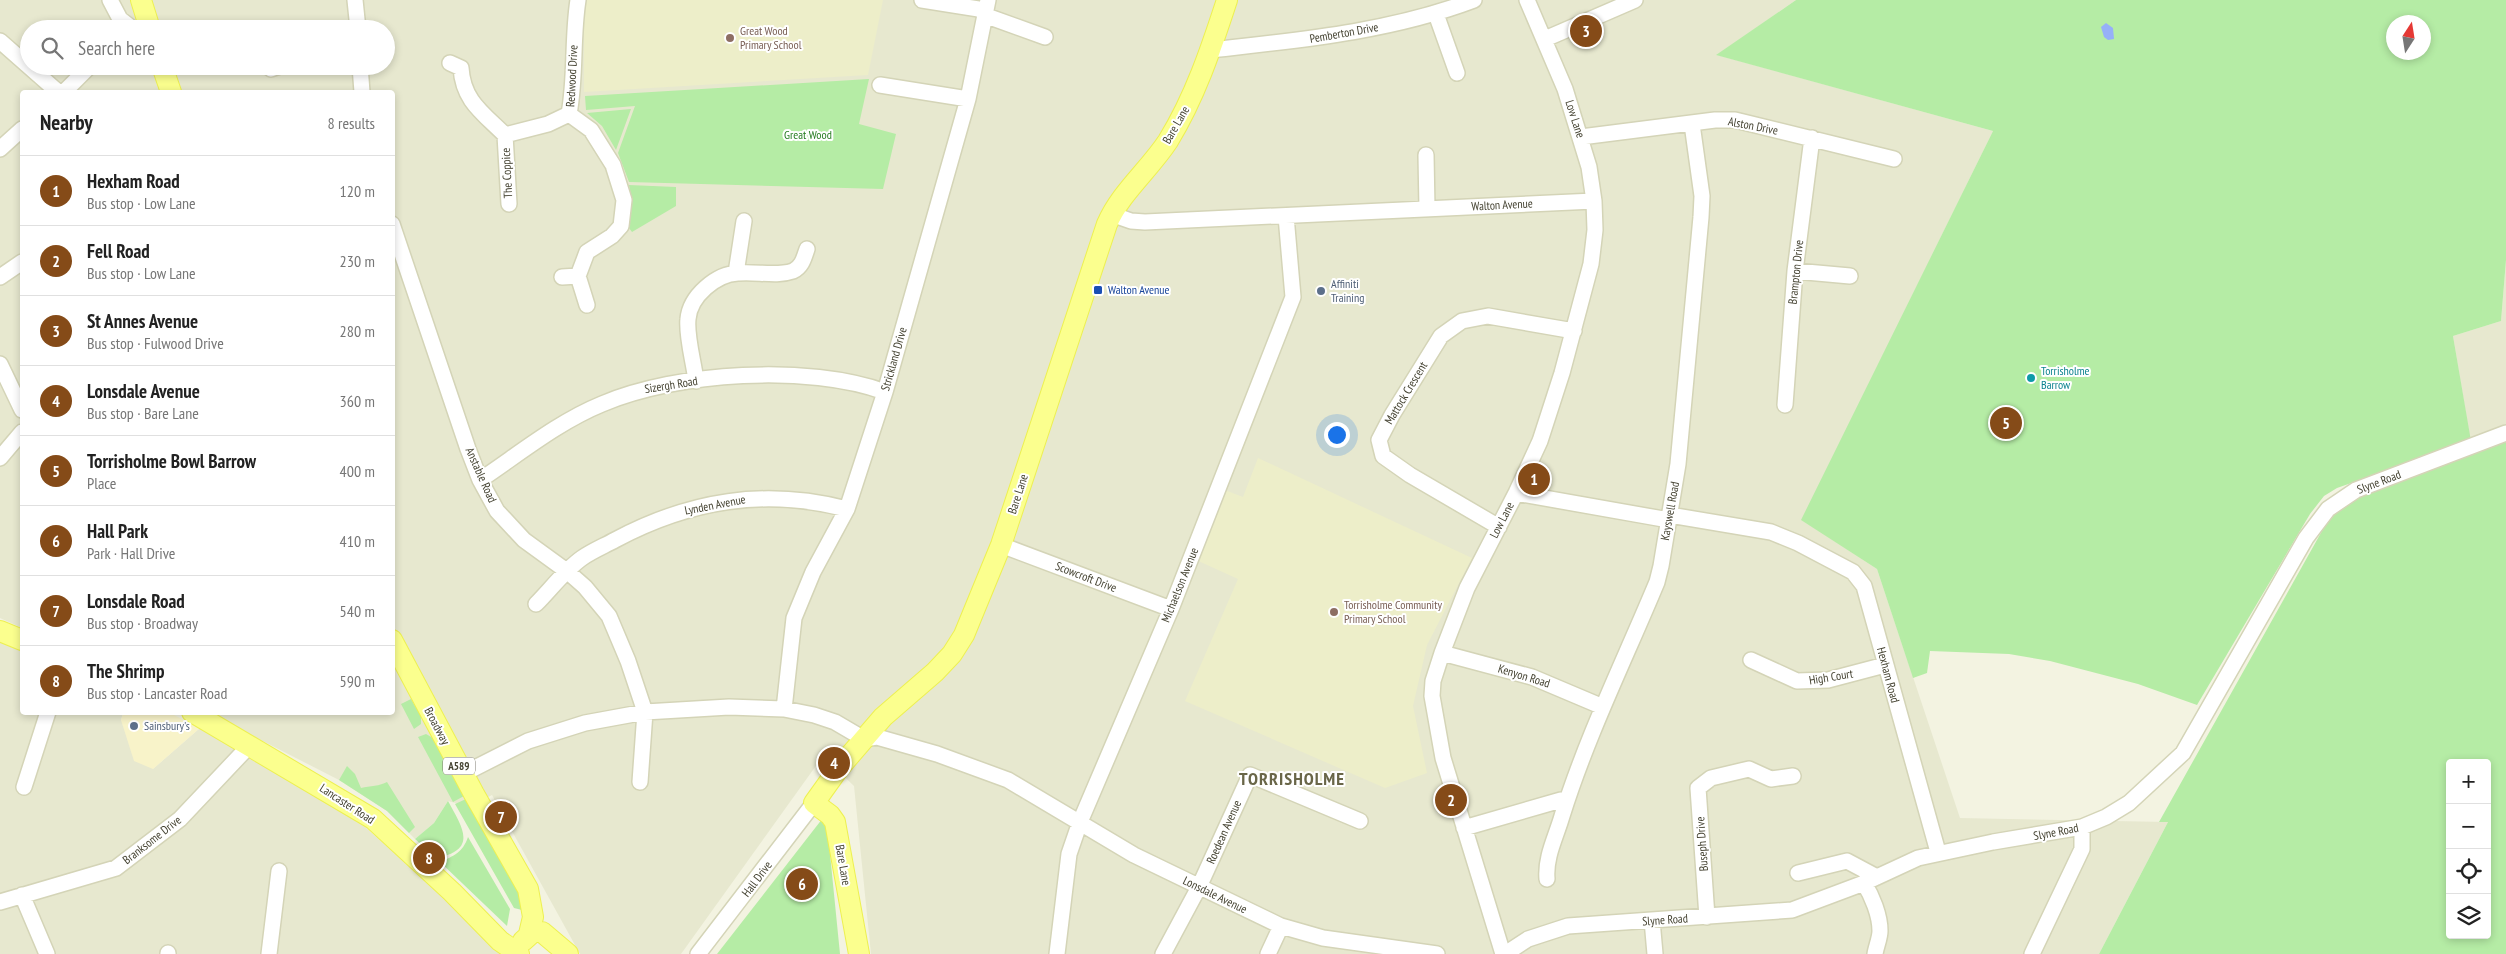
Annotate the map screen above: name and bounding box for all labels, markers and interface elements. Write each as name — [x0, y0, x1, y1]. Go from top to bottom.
pin: 3 — [1570, 12, 1602, 50]
north arrow — [2386, 15, 2431, 60]
street label: Pemberton Drive — [1308, 19, 1380, 46]
search box — [20, 20, 395, 75]
place label: Great Wood Primary School — [740, 23, 802, 52]
marker: Great Wood Primary School — [724, 32, 736, 44]
icon: search — [38, 34, 66, 62]
text: Search here — [78, 36, 155, 60]
street label: Redwood Drive — [562, 44, 581, 107]
street label: Low Lane — [1562, 98, 1589, 140]
street label: Bare Lane — [1159, 103, 1192, 146]
text: Nearby — [40, 109, 93, 136]
text: 8 results — [328, 113, 375, 133]
street label: Alston Drive — [1727, 113, 1779, 138]
park label: Great Wood — [784, 127, 832, 142]
street label: The Coppice — [498, 147, 515, 199]
text: Hexham Road — [87, 169, 180, 193]
text: 1 — [52, 181, 60, 201]
text: 120 m — [340, 181, 375, 201]
text: Bus stop · Low Lane — [87, 193, 196, 213]
street label: Walton Avenue — [1471, 195, 1533, 214]
text: Fell Road — [87, 239, 150, 263]
street label: Brampton Drive — [1785, 239, 1806, 305]
text: 2 — [52, 251, 60, 271]
text: 230 m — [340, 251, 375, 271]
text: Bus stop · Low Lane — [87, 263, 196, 283]
place label: Affiniti Training — [1331, 276, 1364, 305]
place label: Walton Avenue — [1108, 282, 1170, 297]
marker: Walton Avenue — [1092, 284, 1104, 296]
marker: Affiniti Training — [1315, 285, 1327, 297]
text: St Annes Avenue — [87, 309, 198, 333]
text: 3 — [52, 321, 60, 341]
text: 280 m — [340, 321, 375, 341]
street label: Strickland Drive — [877, 325, 910, 392]
text: Bus stop · Fulwood Drive — [87, 333, 224, 353]
street label: Mattock Crescent — [1381, 358, 1431, 427]
place label: Torrisholme Barrow — [2041, 363, 2090, 392]
marker: Torrisholme Barrow — [2025, 372, 2037, 384]
street label: Sizergh Road — [643, 373, 699, 396]
text: Lonsdale Avenue — [87, 379, 200, 403]
text: 4 — [52, 391, 60, 411]
text: 360 m — [340, 391, 375, 411]
text: Bus stop · Bare Lane — [87, 403, 199, 423]
pin: 5 — [1990, 404, 2022, 442]
your location — [1324, 422, 1350, 448]
street label: Anstable Road — [463, 445, 500, 505]
text: Torrisholme Bowl Barrow — [87, 449, 256, 473]
pin: 1 — [1518, 460, 1550, 498]
text: 5 — [52, 461, 60, 481]
text: 400 m — [340, 461, 375, 481]
street label: Slyne Road — [2355, 466, 2403, 497]
street label: Bare Lane — [1004, 472, 1031, 516]
text: Place — [87, 473, 116, 493]
street label: Kayswell Road — [1657, 480, 1682, 542]
street label: Lynden Avenue — [683, 491, 747, 518]
street label: Low Lane — [1486, 499, 1517, 540]
text: Hall Park — [87, 519, 148, 543]
text: 6 — [52, 531, 60, 551]
text: 410 m — [340, 531, 375, 551]
text: Park · Hall Drive — [87, 543, 175, 563]
street label: Michaelson Avenue — [1158, 545, 1201, 624]
street label: Scowcroft Drive — [1053, 558, 1119, 595]
text: Lonsdale Road — [87, 589, 185, 613]
place label: Torrisholme Community Primary School — [1344, 597, 1442, 626]
text: 7 — [52, 601, 60, 621]
text: 540 m — [340, 601, 375, 621]
marker: Torrisholme Community Primary School — [1328, 606, 1340, 618]
text: Bus stop · Broadway — [87, 613, 198, 633]
street label: Hexham Road — [1874, 645, 1903, 704]
text: The Shrimp — [87, 659, 164, 683]
street label: Kenyon Road — [1496, 661, 1552, 691]
street label: High Court — [1808, 666, 1855, 687]
text: 8 — [52, 671, 60, 691]
text: 590 m — [340, 671, 375, 691]
text: Bus stop · Lancaster Road — [87, 683, 227, 703]
street label: Broadway — [421, 704, 454, 748]
place label: Sainsbury's — [144, 718, 190, 733]
marker: Sainsbury's — [128, 720, 140, 732]
pin: 4 — [818, 744, 850, 782]
road number: A589 — [443, 758, 475, 774]
map controls — [2446, 759, 2491, 939]
button: + — [2446, 759, 2491, 804]
district label: TORRISHOLME — [1239, 767, 1345, 790]
street label: Lancaster Road — [317, 780, 378, 827]
pin: 2 — [1435, 781, 1467, 819]
pin: 7 — [485, 798, 517, 836]
street label: Roedean Avenue — [1203, 798, 1244, 866]
button: − — [2446, 804, 2491, 849]
street label: Branksome Drive — [119, 812, 184, 867]
street label: Buseph Drive — [1692, 816, 1711, 872]
street label: Slyne Road — [2032, 820, 2080, 843]
pin: 8 — [413, 839, 445, 877]
street label: Bare Lane — [833, 843, 854, 886]
button: locate — [2446, 849, 2491, 894]
street label: Hall Drive — [738, 858, 775, 900]
pin: 6 — [786, 865, 818, 903]
street label: Lonsdale Avenue — [1181, 873, 1250, 916]
button: layers — [2446, 894, 2491, 939]
street label: Slyne Road — [1642, 910, 1688, 929]

